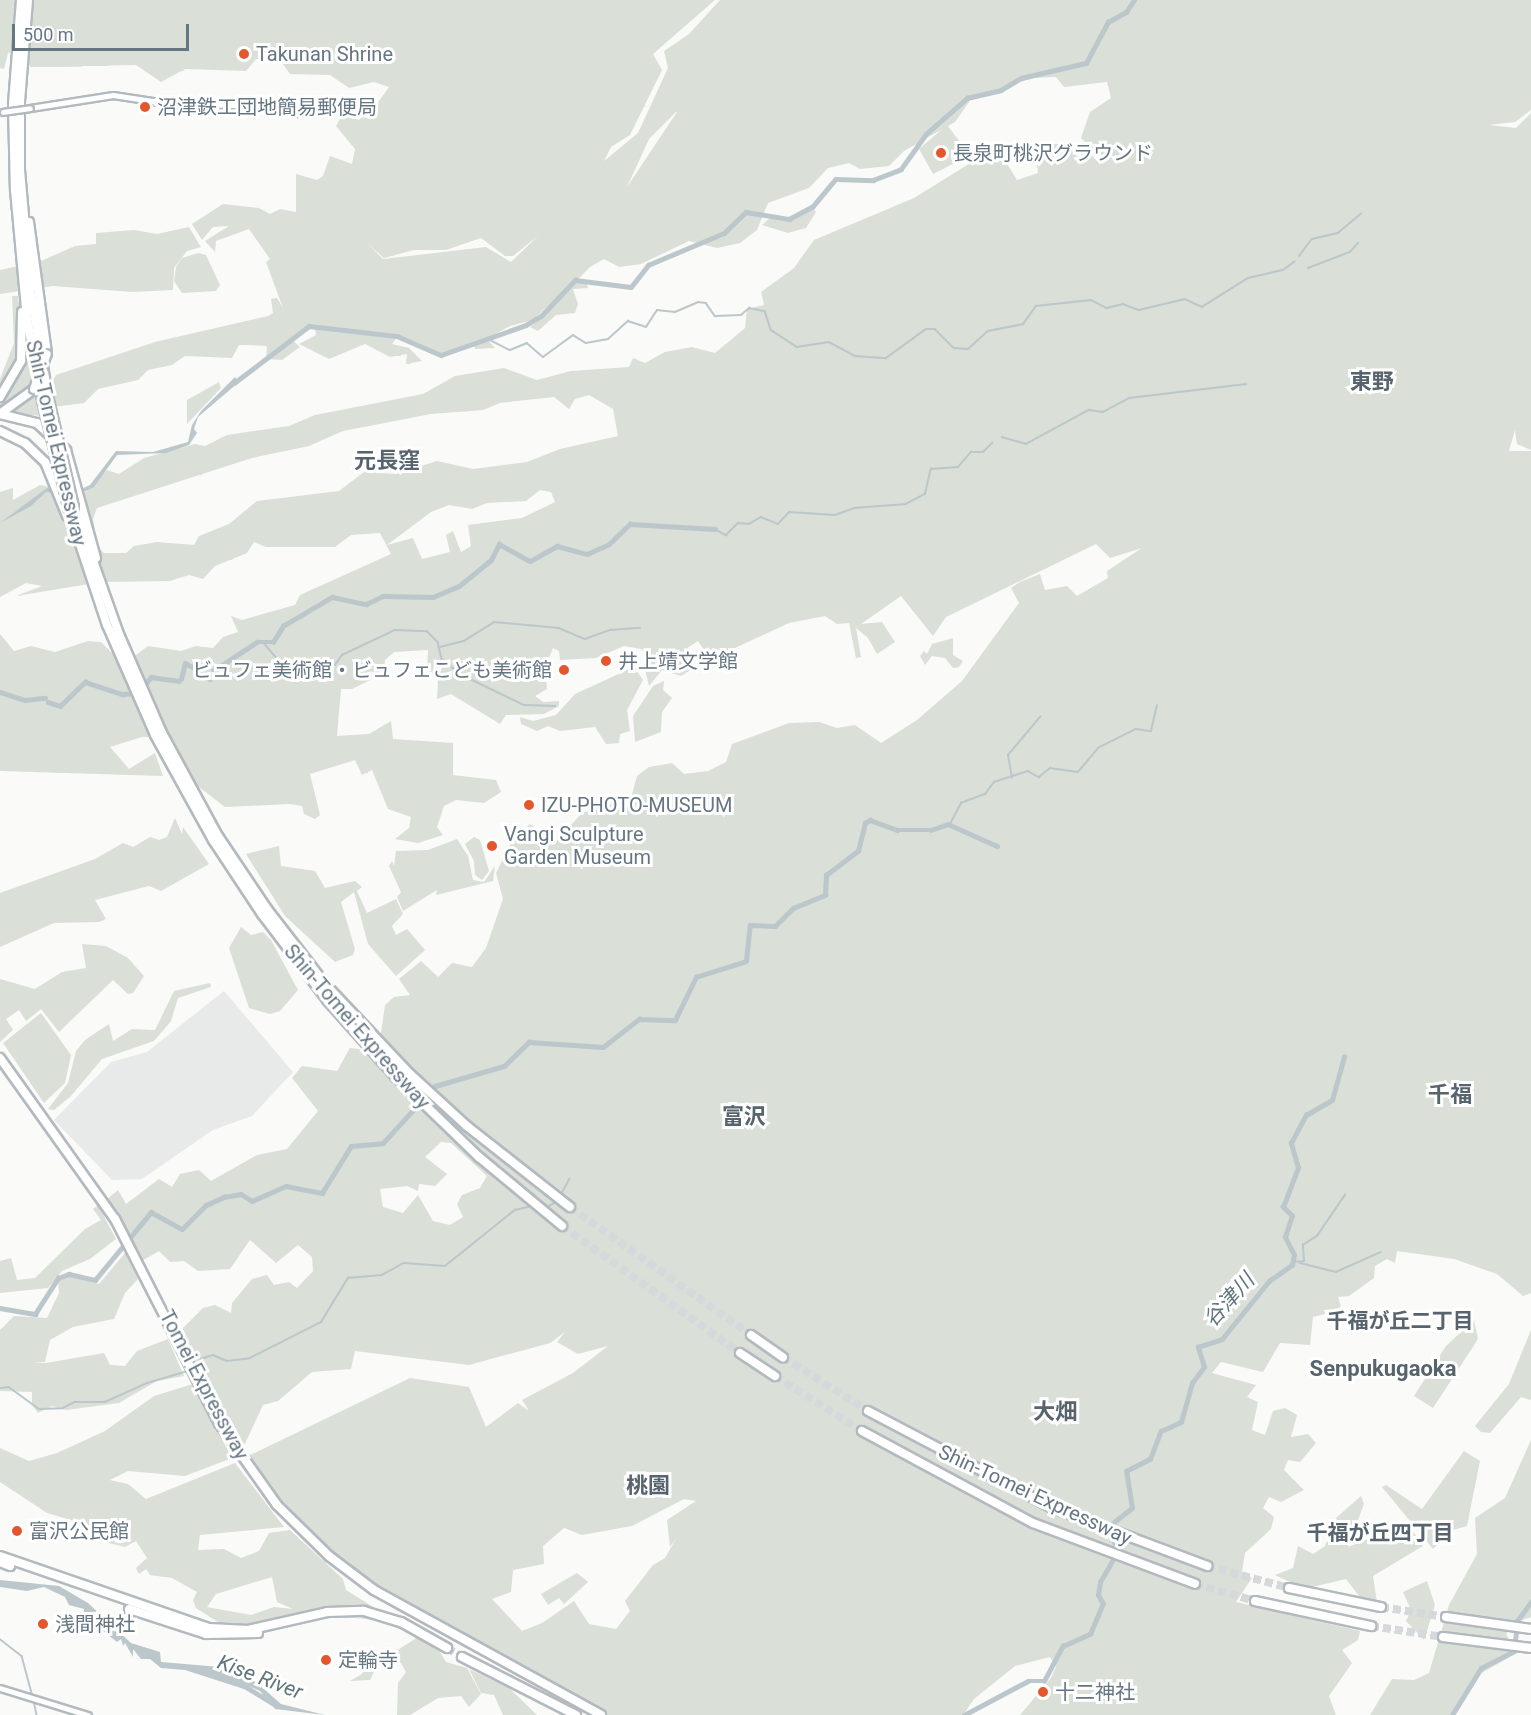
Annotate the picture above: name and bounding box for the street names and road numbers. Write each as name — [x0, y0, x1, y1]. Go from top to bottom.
street label: Shin-Tomei Expressway — [21, 338, 91, 548]
street label: Shin-Tomei Expressway — [279, 940, 435, 1114]
street label: Tomei Expressway — [154, 1306, 254, 1464]
street label: Shin-Tomei Expressway — [935, 1440, 1135, 1550]

